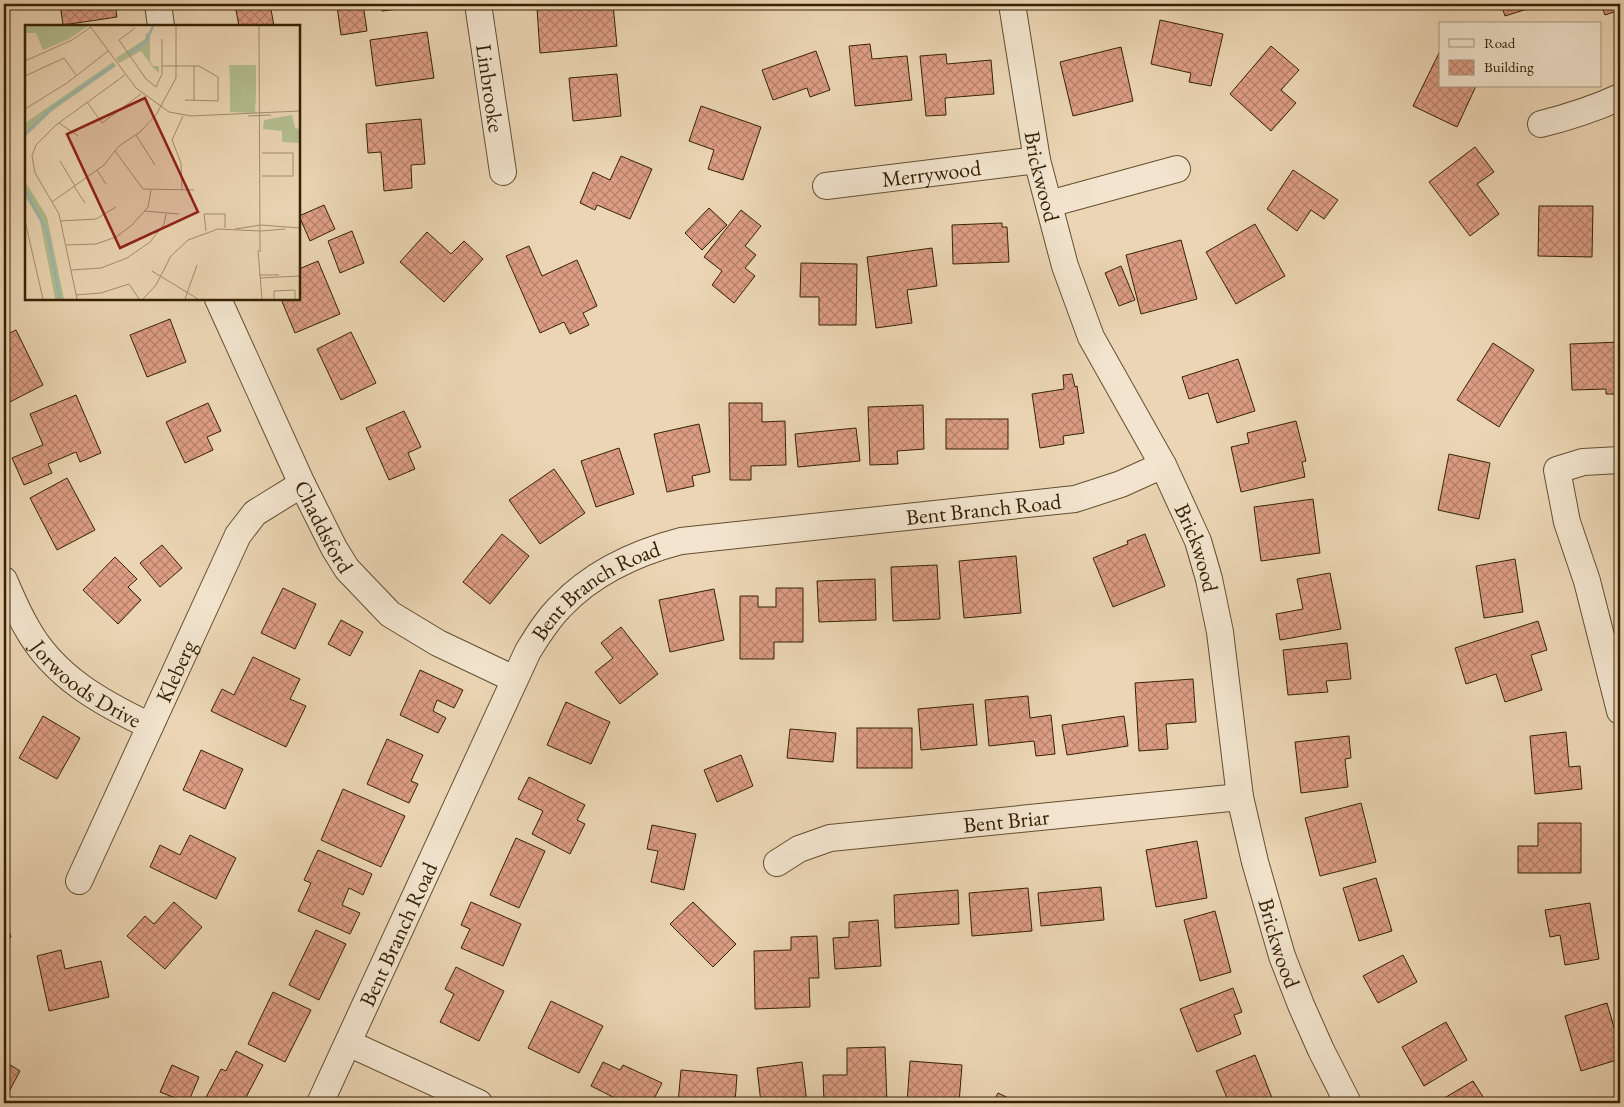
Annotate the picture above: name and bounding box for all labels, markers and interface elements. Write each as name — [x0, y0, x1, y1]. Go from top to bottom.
legend — [1439, 22, 1602, 88]
inset map — [25, 25, 300, 300]
text: Road — [1484, 33, 1516, 52]
street label: Linbrooke — [469, 42, 511, 135]
text: Building — [1484, 57, 1534, 76]
street label: Brickwood — [1018, 129, 1067, 226]
street label: Merrywood — [880, 153, 983, 194]
street label: Chaddsford — [287, 475, 360, 579]
street label: Bent Branch Road — [904, 486, 1063, 532]
street label: Brickwood — [1168, 499, 1226, 596]
street label: Bent Branch Road — [525, 534, 665, 646]
street label: Jorwoods Drive — [23, 632, 146, 735]
street label: Kleberg — [149, 635, 203, 707]
street label: Bent Briar — [962, 802, 1051, 840]
street label: Bent Branch Road — [352, 857, 444, 1011]
street label: Brickwood — [1251, 895, 1307, 993]

